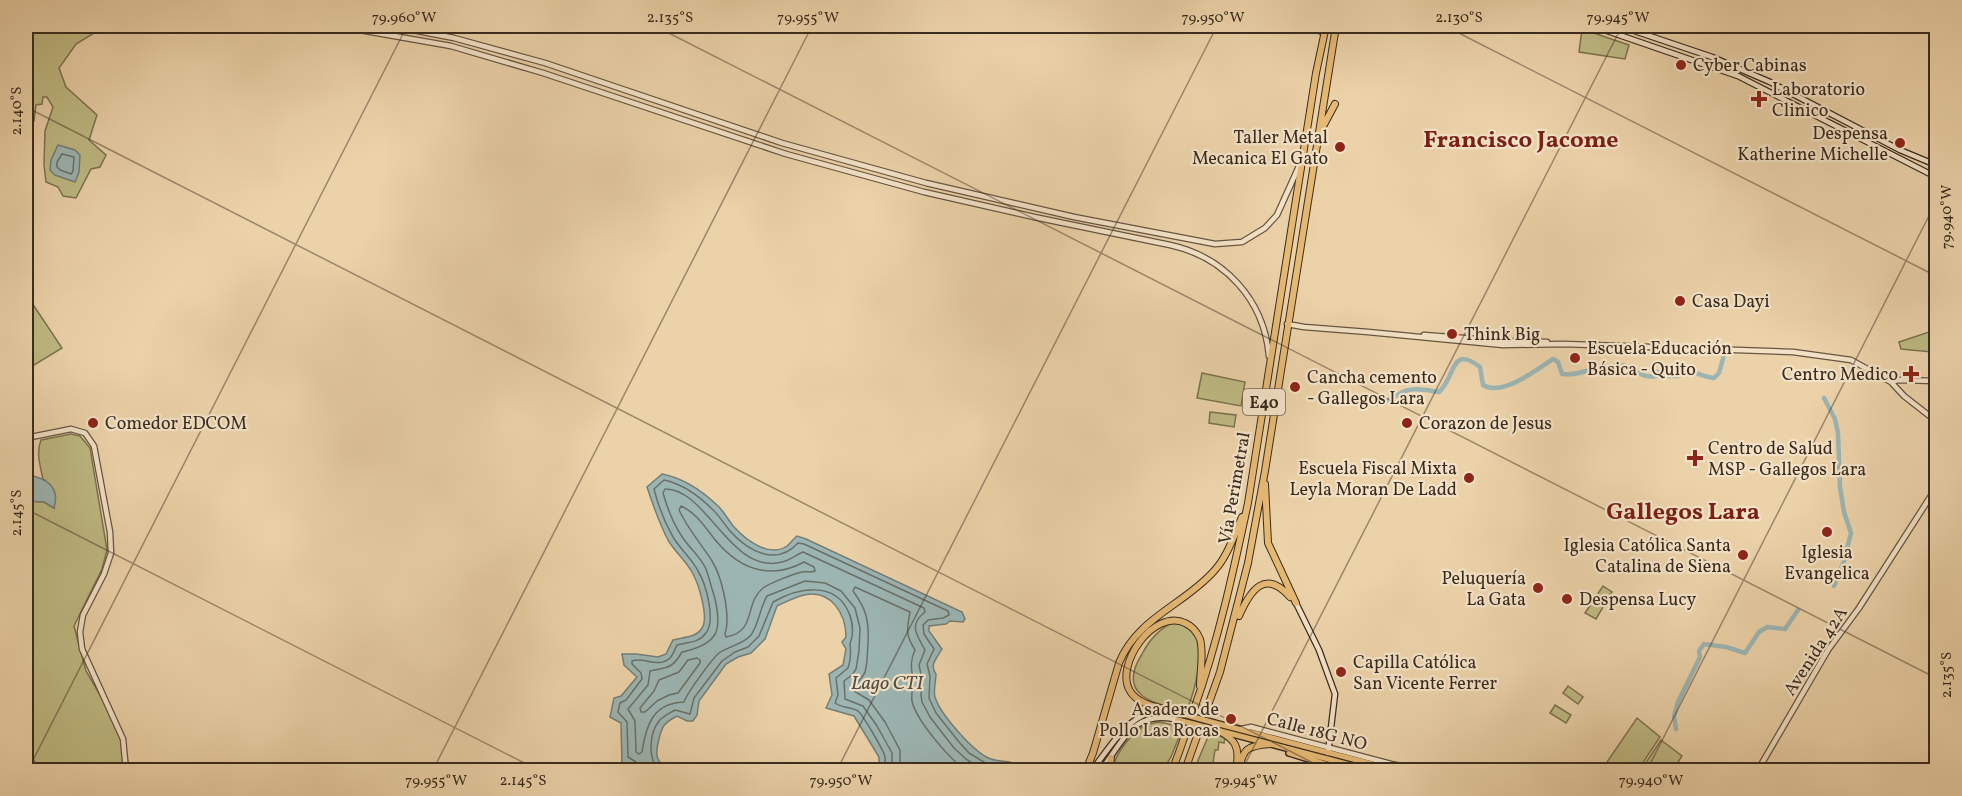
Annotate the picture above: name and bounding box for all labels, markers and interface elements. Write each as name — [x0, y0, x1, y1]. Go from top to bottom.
text: 79.960°W — [372, 8, 436, 29]
text: 2.135°S — [647, 8, 693, 29]
text: 79.955°W — [777, 8, 839, 29]
text: 79.950°W — [1181, 8, 1245, 29]
text: 2.130°S — [1435, 8, 1483, 29]
text: 79.945°W — [1587, 8, 1650, 29]
place label: Cyber Cabinas — [1693, 54, 1807, 79]
marker: Cyber Cabinas — [1674, 58, 1688, 72]
place label: Laboratorio Clinico — [1772, 78, 1865, 124]
text: 2.140°S — [7, 87, 28, 135]
marker: Laboratorio Clinico — [1750, 90, 1768, 108]
place label: Despensa Katherine Michelle — [1737, 122, 1888, 168]
district label: Francisco Jacome — [1423, 124, 1619, 158]
place label: Taller Metal Mecanica El Gato — [1192, 126, 1328, 172]
marker: Despensa Katherine Michelle — [1893, 136, 1907, 150]
marker: Taller Metal Mecanica El Gato — [1333, 140, 1347, 154]
text: 79.940°W — [1937, 185, 1958, 249]
place label: Casa Dayi — [1692, 290, 1770, 315]
marker: Casa Dayi — [1673, 294, 1687, 308]
place label: Think Big — [1464, 323, 1540, 348]
marker: Think Big — [1445, 327, 1459, 341]
place label: Escuela Educación Básica - Quito — [1587, 337, 1732, 383]
marker: Escuela Educación Básica - Quito — [1568, 351, 1582, 365]
place label: Centro Medico — [1782, 363, 1898, 388]
marker: Centro Medico — [1902, 365, 1920, 383]
place label: Cancha cemento - Gallegos Lara — [1307, 366, 1437, 412]
marker: Cancha cemento - Gallegos Lara — [1288, 380, 1302, 394]
road number: E40 — [1243, 389, 1285, 415]
place label: Comedor EDCOM — [105, 412, 247, 437]
place label: Corazon de Jesus — [1419, 412, 1552, 437]
marker: Comedor EDCOM — [86, 416, 100, 430]
marker: Corazon de Jesus — [1400, 416, 1414, 430]
street label: Vía Perimetral — [1213, 430, 1258, 546]
place label: Centro de Salud MSP - Gallegos Lara — [1708, 437, 1866, 483]
marker: Centro de Salud MSP - Gallegos Lara — [1686, 449, 1704, 467]
place label: Escuela Fiscal Mixta Leyla Moran De Ladd — [1289, 457, 1457, 503]
marker: Escuela Fiscal Mixta Leyla Moran De Ladd — [1462, 471, 1476, 485]
text: 2.145°S — [7, 489, 28, 537]
district label: Gallegos Lara — [1606, 496, 1760, 530]
marker: Iglesia Evangelica — [1820, 525, 1834, 539]
place label: Iglesia Católica Santa Catalina de Siena — [1564, 534, 1731, 580]
place label: Iglesia Evangelica — [1784, 541, 1870, 587]
marker: Iglesia Católica Santa Catalina de Siena — [1736, 548, 1750, 562]
place label: Peluquería La Gata — [1441, 567, 1526, 613]
marker: Peluquería La Gata — [1531, 581, 1545, 595]
place label: Despensa Lucy — [1579, 588, 1697, 613]
marker: Despensa Lucy — [1560, 592, 1574, 606]
street label: Avenida 42A — [1778, 602, 1855, 701]
place label: Capilla Católica San Vicente Ferrer — [1353, 651, 1498, 697]
text: 2.135°S — [1937, 652, 1958, 698]
marker: Capilla Católica San Vicente Ferrer — [1334, 665, 1348, 679]
water label: Lago CTI — [851, 670, 924, 698]
place label: Asadero de Pollo Las Rocas — [1099, 698, 1219, 744]
street label: Calle 18G NO — [1264, 707, 1370, 758]
marker: Asadero de Pollo Las Rocas — [1224, 712, 1238, 726]
text: 79.955°W — [405, 771, 467, 792]
text: 2.145°S — [499, 771, 547, 792]
text: 79.950°W — [809, 771, 873, 792]
text: 79.945°W — [1215, 771, 1278, 792]
text: 79.940°W — [1619, 771, 1683, 792]

